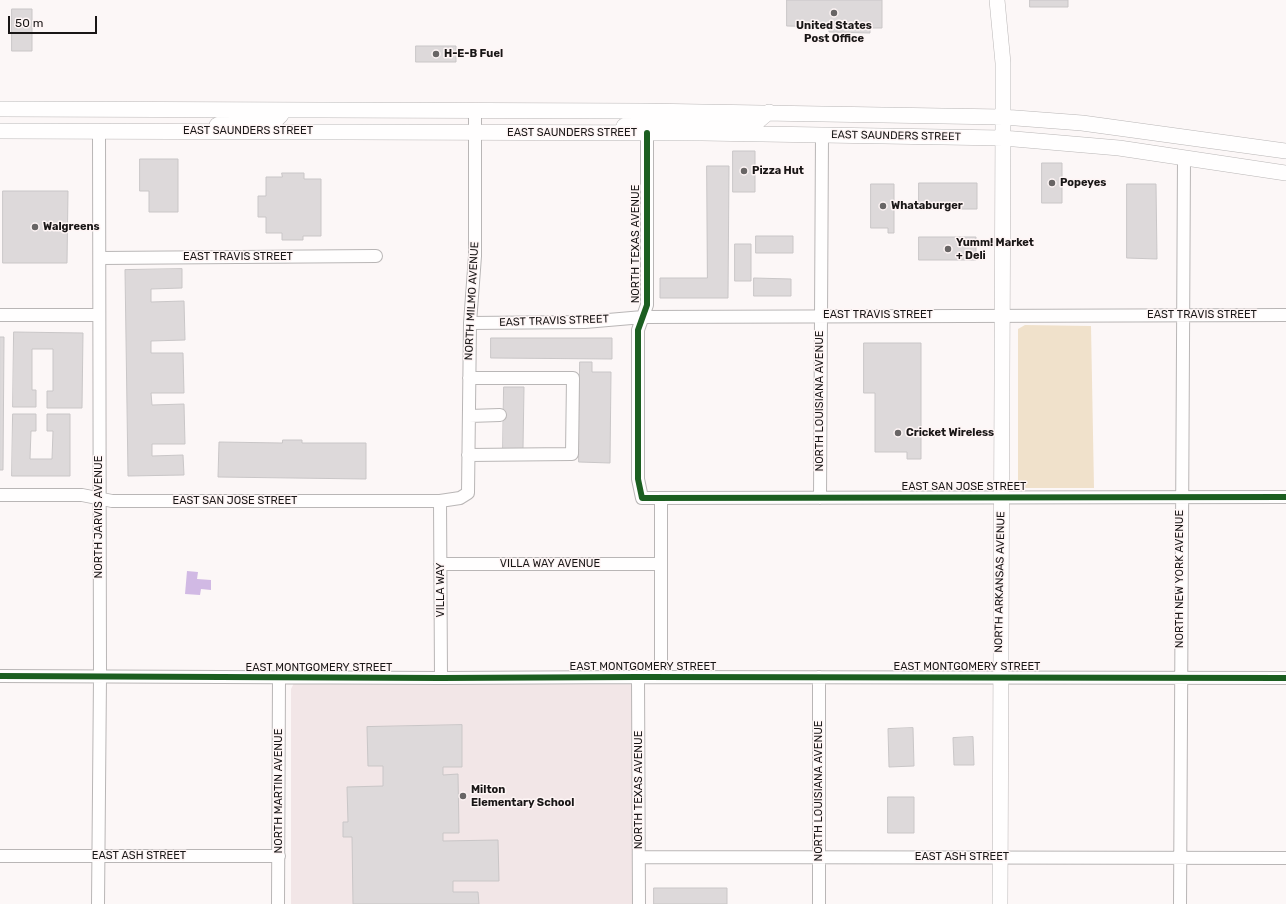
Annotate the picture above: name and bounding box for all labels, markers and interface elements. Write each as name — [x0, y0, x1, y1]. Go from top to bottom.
scale bar — [10, 8, 99, 34]
marker: United States Post Office — [829, 8, 839, 18]
text: 50 m — [15, 16, 43, 30]
place label: United States Post Office — [796, 19, 872, 45]
place label: H-E-B Fuel — [444, 47, 503, 61]
marker: H-E-B Fuel — [431, 49, 441, 59]
street label: EAST SAUNDERS STREET — [183, 124, 313, 138]
street label: EAST SAUNDERS STREET — [507, 126, 637, 140]
street label: EAST SAUNDERS STREET — [831, 128, 961, 144]
place label: Pizza Hut — [752, 164, 804, 178]
marker: Pizza Hut — [739, 166, 749, 176]
place label: Popeyes — [1060, 176, 1106, 190]
marker: Popeyes — [1047, 178, 1057, 188]
street label: NORTH TEXAS AVENUE — [629, 185, 643, 303]
place label: Whataburger — [891, 199, 963, 213]
marker: Whataburger — [878, 201, 888, 211]
place label: Walgreens — [43, 220, 100, 234]
marker: Walgreens — [30, 222, 40, 232]
place label: Yumm! Market + Deli — [956, 236, 1034, 262]
street label: NORTH MILMO AVENUE — [462, 241, 482, 361]
marker: Yumm! Market + Deli — [943, 244, 953, 254]
street label: EAST TRAVIS STREET — [183, 250, 293, 264]
street label: EAST TRAVIS STREET — [823, 308, 933, 322]
street label: EAST TRAVIS STREET — [1147, 308, 1257, 322]
street label: EAST TRAVIS STREET — [499, 312, 609, 330]
street label: NORTH LOUISIANA AVENUE — [813, 330, 827, 472]
place label: Cricket Wireless — [906, 426, 994, 440]
marker: Cricket Wireless — [893, 428, 903, 438]
street label: NORTH JARVIS AVENUE — [92, 456, 106, 578]
street label: EAST SAN JOSE STREET — [902, 480, 1026, 494]
street label: EAST SAN JOSE STREET — [173, 494, 297, 508]
street label: NORTH NEW YORK AVENUE — [1173, 510, 1187, 648]
street label: NORTH ARKANSAS AVENUE — [992, 511, 1008, 653]
street label: VILLA WAY AVENUE — [500, 557, 600, 571]
street label: VILLA WAY — [434, 563, 448, 617]
street label: EAST MONTGOMERY STREET — [570, 660, 716, 674]
street label: EAST MONTGOMERY STREET — [894, 660, 1040, 674]
street label: EAST MONTGOMERY STREET — [246, 661, 392, 675]
street label: NORTH LOUISIANA AVENUE — [812, 720, 826, 862]
street label: NORTH MARTIN AVENUE — [272, 729, 286, 853]
street label: NORTH TEXAS AVENUE — [632, 731, 646, 849]
place label: Milton Elementary School — [471, 783, 574, 809]
marker: Milton Elementary School — [458, 791, 468, 801]
street label: EAST ASH STREET — [92, 849, 186, 863]
street label: EAST ASH STREET — [915, 850, 1009, 864]

